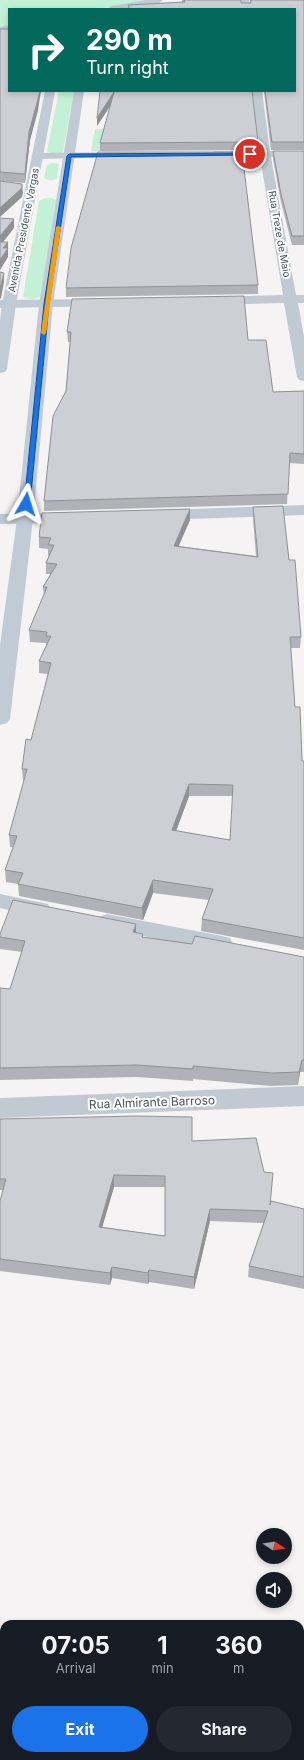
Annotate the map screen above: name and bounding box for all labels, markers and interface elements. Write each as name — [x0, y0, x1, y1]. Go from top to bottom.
text: 290 m — [86, 23, 173, 57]
icon: right — [20, 24, 72, 76]
text: Turn right — [86, 57, 169, 78]
pin — [233, 137, 267, 171]
icon: arrive — [239, 143, 261, 165]
street label: Avenida Presidente Vargas — [5, 167, 41, 293]
street label: Rua Treze de Maio — [266, 190, 294, 278]
position arrow — [5, 483, 47, 525]
street label: Rua Almirante Barroso — [89, 1092, 215, 1112]
north arrow — [256, 1528, 292, 1564]
map controls — [256, 1528, 292, 1608]
button: sound — [256, 1572, 292, 1608]
text: 07:05 — [42, 1631, 110, 1660]
text: 1 — [157, 1631, 168, 1660]
text: 360 — [215, 1631, 262, 1660]
text: Arrival — [56, 1660, 96, 1676]
text: min — [151, 1660, 174, 1676]
text: m — [233, 1660, 245, 1676]
button: Exit — [12, 1706, 148, 1752]
button: Share — [156, 1706, 292, 1752]

